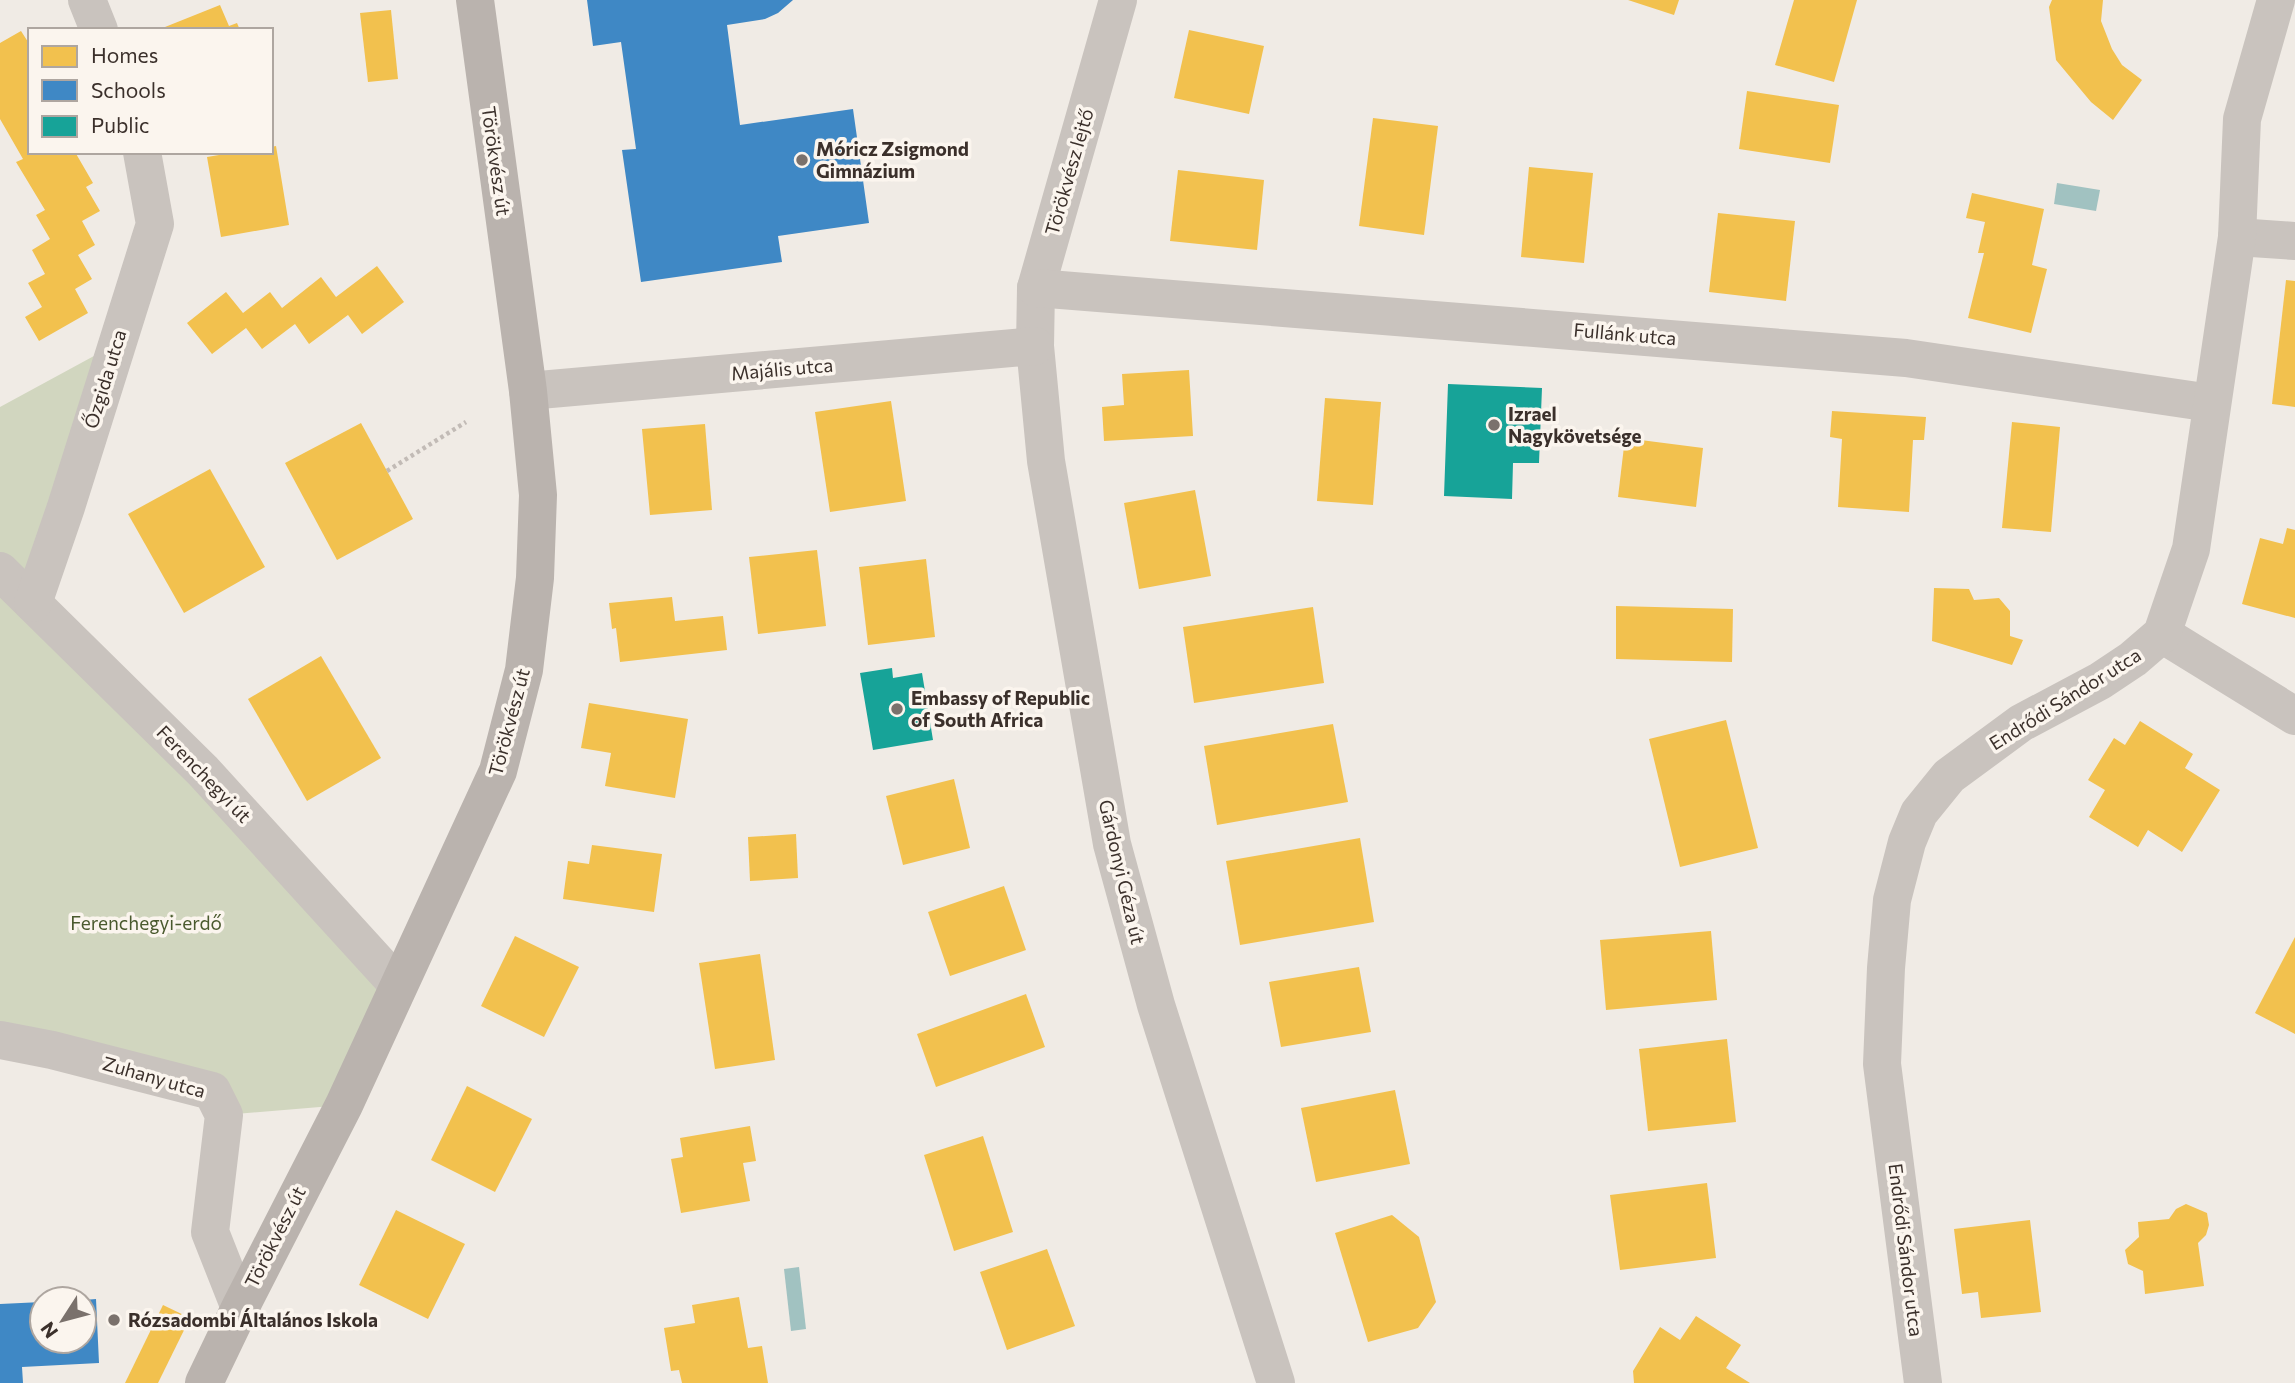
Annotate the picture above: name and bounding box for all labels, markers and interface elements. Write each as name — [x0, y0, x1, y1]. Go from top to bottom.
legend — [28, 28, 273, 154]
text: Homes — [91, 42, 158, 67]
text: Schools — [91, 77, 166, 102]
street label: Törökvész út — [477, 105, 516, 217]
street label: Törökvész lejtő — [1039, 106, 1098, 238]
text: Public — [91, 112, 149, 137]
place label: Móricz Zsigmond Gimnázium — [816, 137, 969, 182]
marker: Móricz Zsigmond Gimnázium — [794, 152, 810, 168]
street label: Fullánk utca — [1573, 318, 1677, 349]
street label: Őzgida utca — [78, 326, 130, 431]
street label: Majális utca — [730, 353, 834, 384]
place label: Izrael Nagykövetsége — [1508, 402, 1642, 447]
marker: Izrael Nagykövetsége — [1486, 417, 1502, 433]
street label: Endrődi Sándor utca — [1985, 643, 2145, 755]
street label: Törökvész út — [483, 665, 534, 778]
place label: Embassy of Republic of South Africa — [911, 686, 1090, 731]
marker: Embassy of Republic of South Africa — [889, 701, 905, 717]
street label: Ferenchegyi út — [152, 720, 257, 827]
street label: Gárdonyi Géza út — [1095, 797, 1150, 947]
park label: Ferenchegyi-erdő — [70, 911, 222, 934]
street label: Zuhany utca — [100, 1051, 208, 1102]
street label: Endrődi Sándor utca — [1884, 1162, 1929, 1338]
street label: Törökvész út — [239, 1182, 310, 1291]
north arrow — [28, 1285, 98, 1355]
place label: Rózsadombi Általános Iskola — [128, 1308, 378, 1331]
marker: Rózsadombi Általános Iskola — [106, 1312, 122, 1328]
text: N — [35, 1318, 62, 1343]

